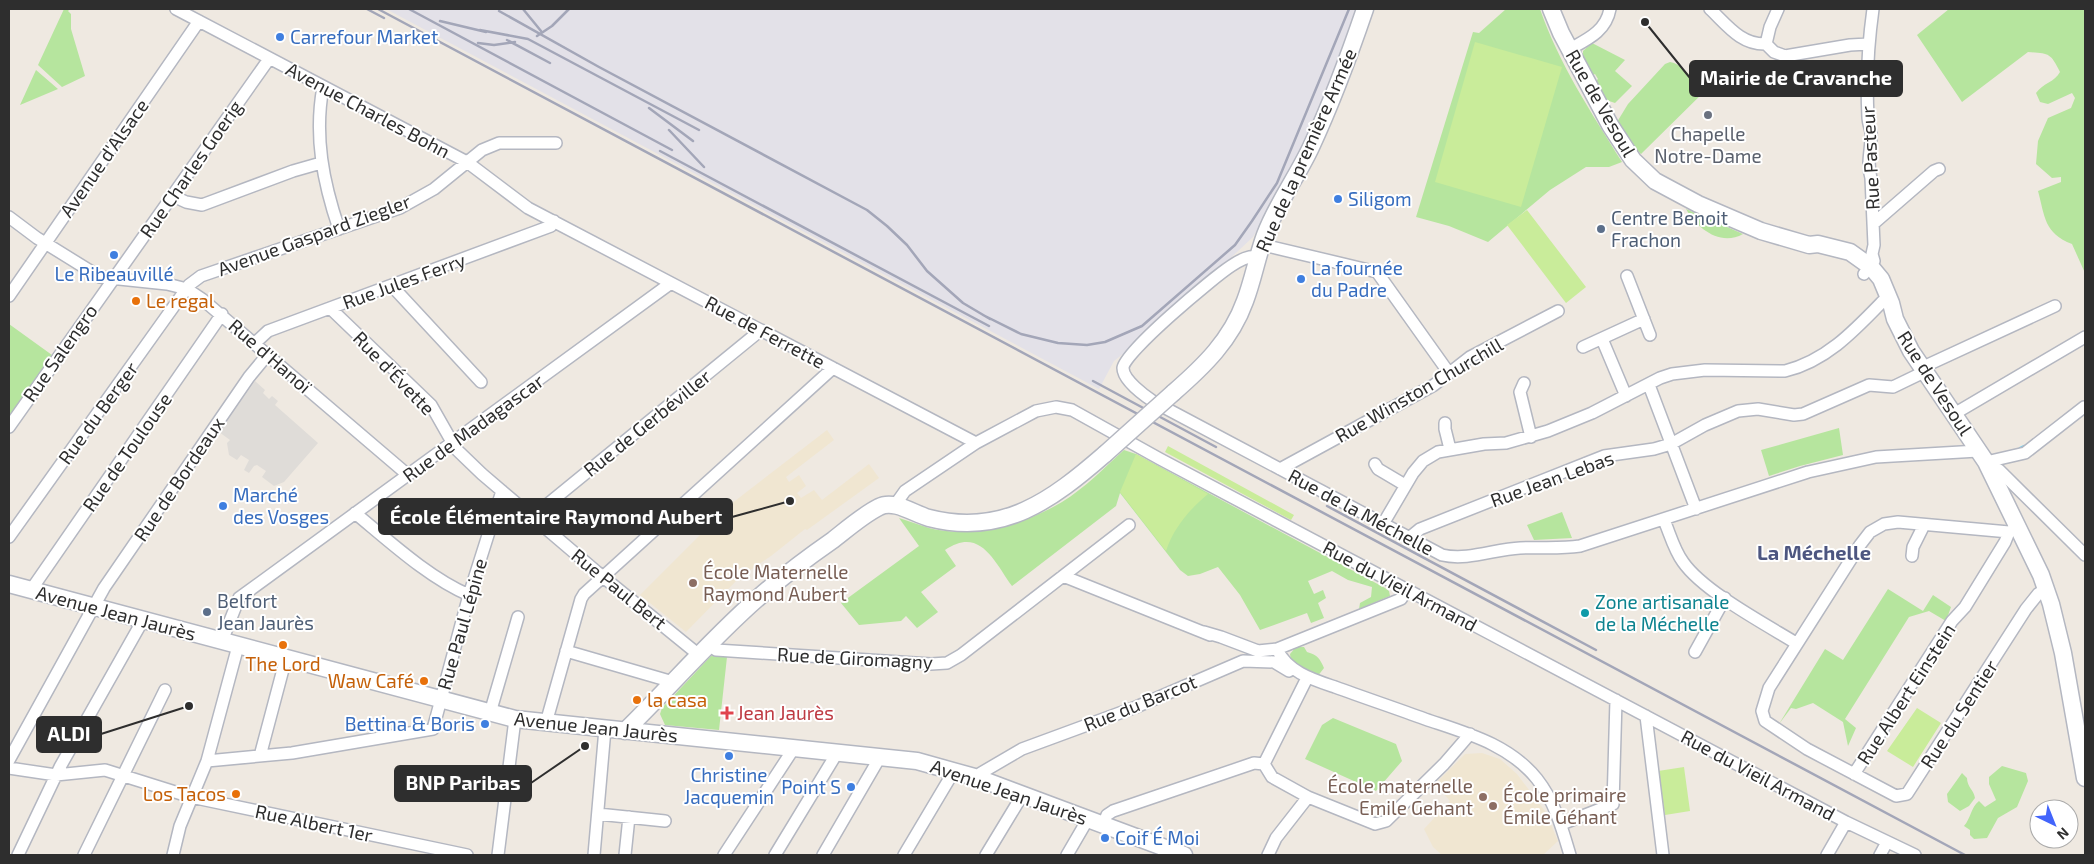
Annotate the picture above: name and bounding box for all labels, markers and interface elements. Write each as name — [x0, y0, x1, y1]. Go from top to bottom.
place label: Carrefour Market — [290, 25, 438, 48]
marker: Carrefour Market — [274, 31, 286, 43]
street label: Rue de la première Armée — [1250, 44, 1361, 255]
street label: Rue de Vesoul — [1562, 45, 1642, 161]
street label: Avenue Charles Bohn — [282, 57, 454, 162]
callout: Mairie de Cravanche — [1690, 61, 1902, 96]
text: Mairie de Cravanche — [1700, 65, 1892, 89]
street label: Avenue d'Alsace — [54, 94, 153, 221]
street label: Rue Charles Goerig — [135, 95, 247, 242]
street label: Rue Pasteur — [1855, 105, 1884, 211]
marker: Chapelle Notre-Dame — [1702, 109, 1714, 121]
place label: Chapelle Notre-Dame — [1654, 122, 1762, 167]
place label: Siligom — [1348, 187, 1412, 210]
street label: Avenue Gaspard Ziegler — [214, 189, 414, 280]
marker: Siligom — [1332, 193, 1344, 205]
place label: Centre Benoit Frachon — [1611, 206, 1728, 251]
marker: Centre Benoit Frachon — [1595, 223, 1607, 235]
street label: Rue Jules Ferry — [339, 248, 468, 313]
marker: Le Ribeauvillé — [108, 249, 120, 261]
place label: La fournée du Padre — [1311, 256, 1403, 301]
place label: Le Ribeauvillé — [54, 262, 174, 285]
marker: La fournée du Padre — [1295, 273, 1307, 285]
place label: Le regal — [146, 289, 215, 312]
street label: Rue de Ferrette — [701, 290, 829, 373]
marker: Le regal — [130, 295, 142, 307]
street label: Rue Salengro — [18, 300, 102, 406]
street label: Rue d'Hanoï — [224, 314, 316, 398]
street label: Rue d'Évette — [349, 326, 440, 419]
street label: Rue de Vesoul — [1893, 326, 1978, 440]
street label: Rue Winston Churchill — [1331, 332, 1507, 447]
street label: Rue du Berger — [53, 357, 143, 468]
street label: Rue de Gerbéviller — [578, 364, 715, 481]
street label: Rue de Madagascar — [398, 368, 548, 486]
street label: Rue de Toulouse — [77, 388, 176, 515]
street label: Rue de Bordeaux — [129, 412, 229, 545]
street label: Rue Jean Lebas — [1487, 446, 1617, 512]
street label: Rue de la Méchelle — [1285, 463, 1438, 560]
place label: Marché des Vosges — [233, 483, 329, 528]
callout: École Élémentaire Raymond Aubert — [379, 499, 732, 534]
marker: Marché des Vosges — [217, 500, 229, 512]
text: École Élémentaire Raymond Aubert — [390, 504, 722, 529]
street label: Rue du Vieil Armand — [1319, 535, 1481, 636]
district label: La Méchelle — [1757, 540, 1871, 564]
street label: Rue Paul Bert — [567, 543, 671, 634]
street label: Rue Paul Lépine — [432, 555, 491, 692]
place label: École Maternelle Raymond Aubert — [703, 560, 849, 605]
marker: École Maternelle Raymond Aubert — [687, 577, 699, 589]
street label: Avenue Jean Jaurès — [34, 580, 199, 645]
place label: Belfort Jean Jaurès — [217, 589, 314, 634]
place label: Zone artisanale de la Méchelle — [1595, 590, 1729, 635]
marker: Belfort Jean Jaurès — [201, 606, 213, 618]
marker: Zone artisanale de la Méchelle — [1579, 607, 1591, 619]
street label: Rue Albert Einstein — [1851, 619, 1960, 769]
marker: The Lord — [277, 639, 289, 651]
street label: Rue de Giromagny — [777, 642, 933, 673]
place label: The Lord — [245, 652, 321, 675]
street label: Rue du Sentier — [1915, 655, 2002, 772]
place label: Waw Café — [328, 669, 414, 692]
street label: Rue du Barcot — [1080, 669, 1200, 736]
marker: Waw Café — [418, 675, 430, 687]
place label: la casa — [647, 688, 707, 711]
marker: la casa — [631, 694, 643, 706]
place label: Jean Jaurès — [737, 701, 834, 724]
street label: Avenue Jean Jaurès — [513, 706, 679, 747]
marker: Jean Jaurès — [721, 707, 733, 719]
place label: Bettina & Boris — [345, 712, 475, 735]
callout: ALDI — [37, 717, 101, 752]
marker: Bettina & Boris — [479, 718, 491, 730]
text: ALDI — [47, 721, 91, 745]
street label: Rue du Vieil Armand — [1677, 724, 1839, 825]
marker: Christine Jacquemin — [723, 750, 735, 762]
street label: Avenue Jean Jaurès — [928, 754, 1091, 829]
place label: Christine Jacquemin — [684, 763, 774, 808]
callout: BNP Paribas — [395, 766, 531, 801]
text: BNP Paribas — [405, 770, 521, 794]
place label: École maternelle Emile Gehant — [1327, 774, 1473, 819]
place label: Point S — [781, 775, 841, 798]
marker: Point S — [845, 781, 857, 793]
place label: Los Tacos — [143, 782, 226, 805]
place label: École primaire Émile Géhant — [1503, 783, 1626, 828]
marker: Los Tacos — [230, 788, 242, 800]
marker: École maternelle Emile Gehant — [1477, 791, 1489, 803]
street label: Rue Albert 1er — [253, 799, 375, 846]
north arrow — [2029, 799, 2079, 849]
marker: École primaire Émile Géhant — [1487, 800, 1499, 812]
text: N — [2054, 824, 2073, 844]
place label: Coif É Moi — [1115, 826, 1199, 849]
marker: Coif É Moi — [1099, 832, 1111, 844]

